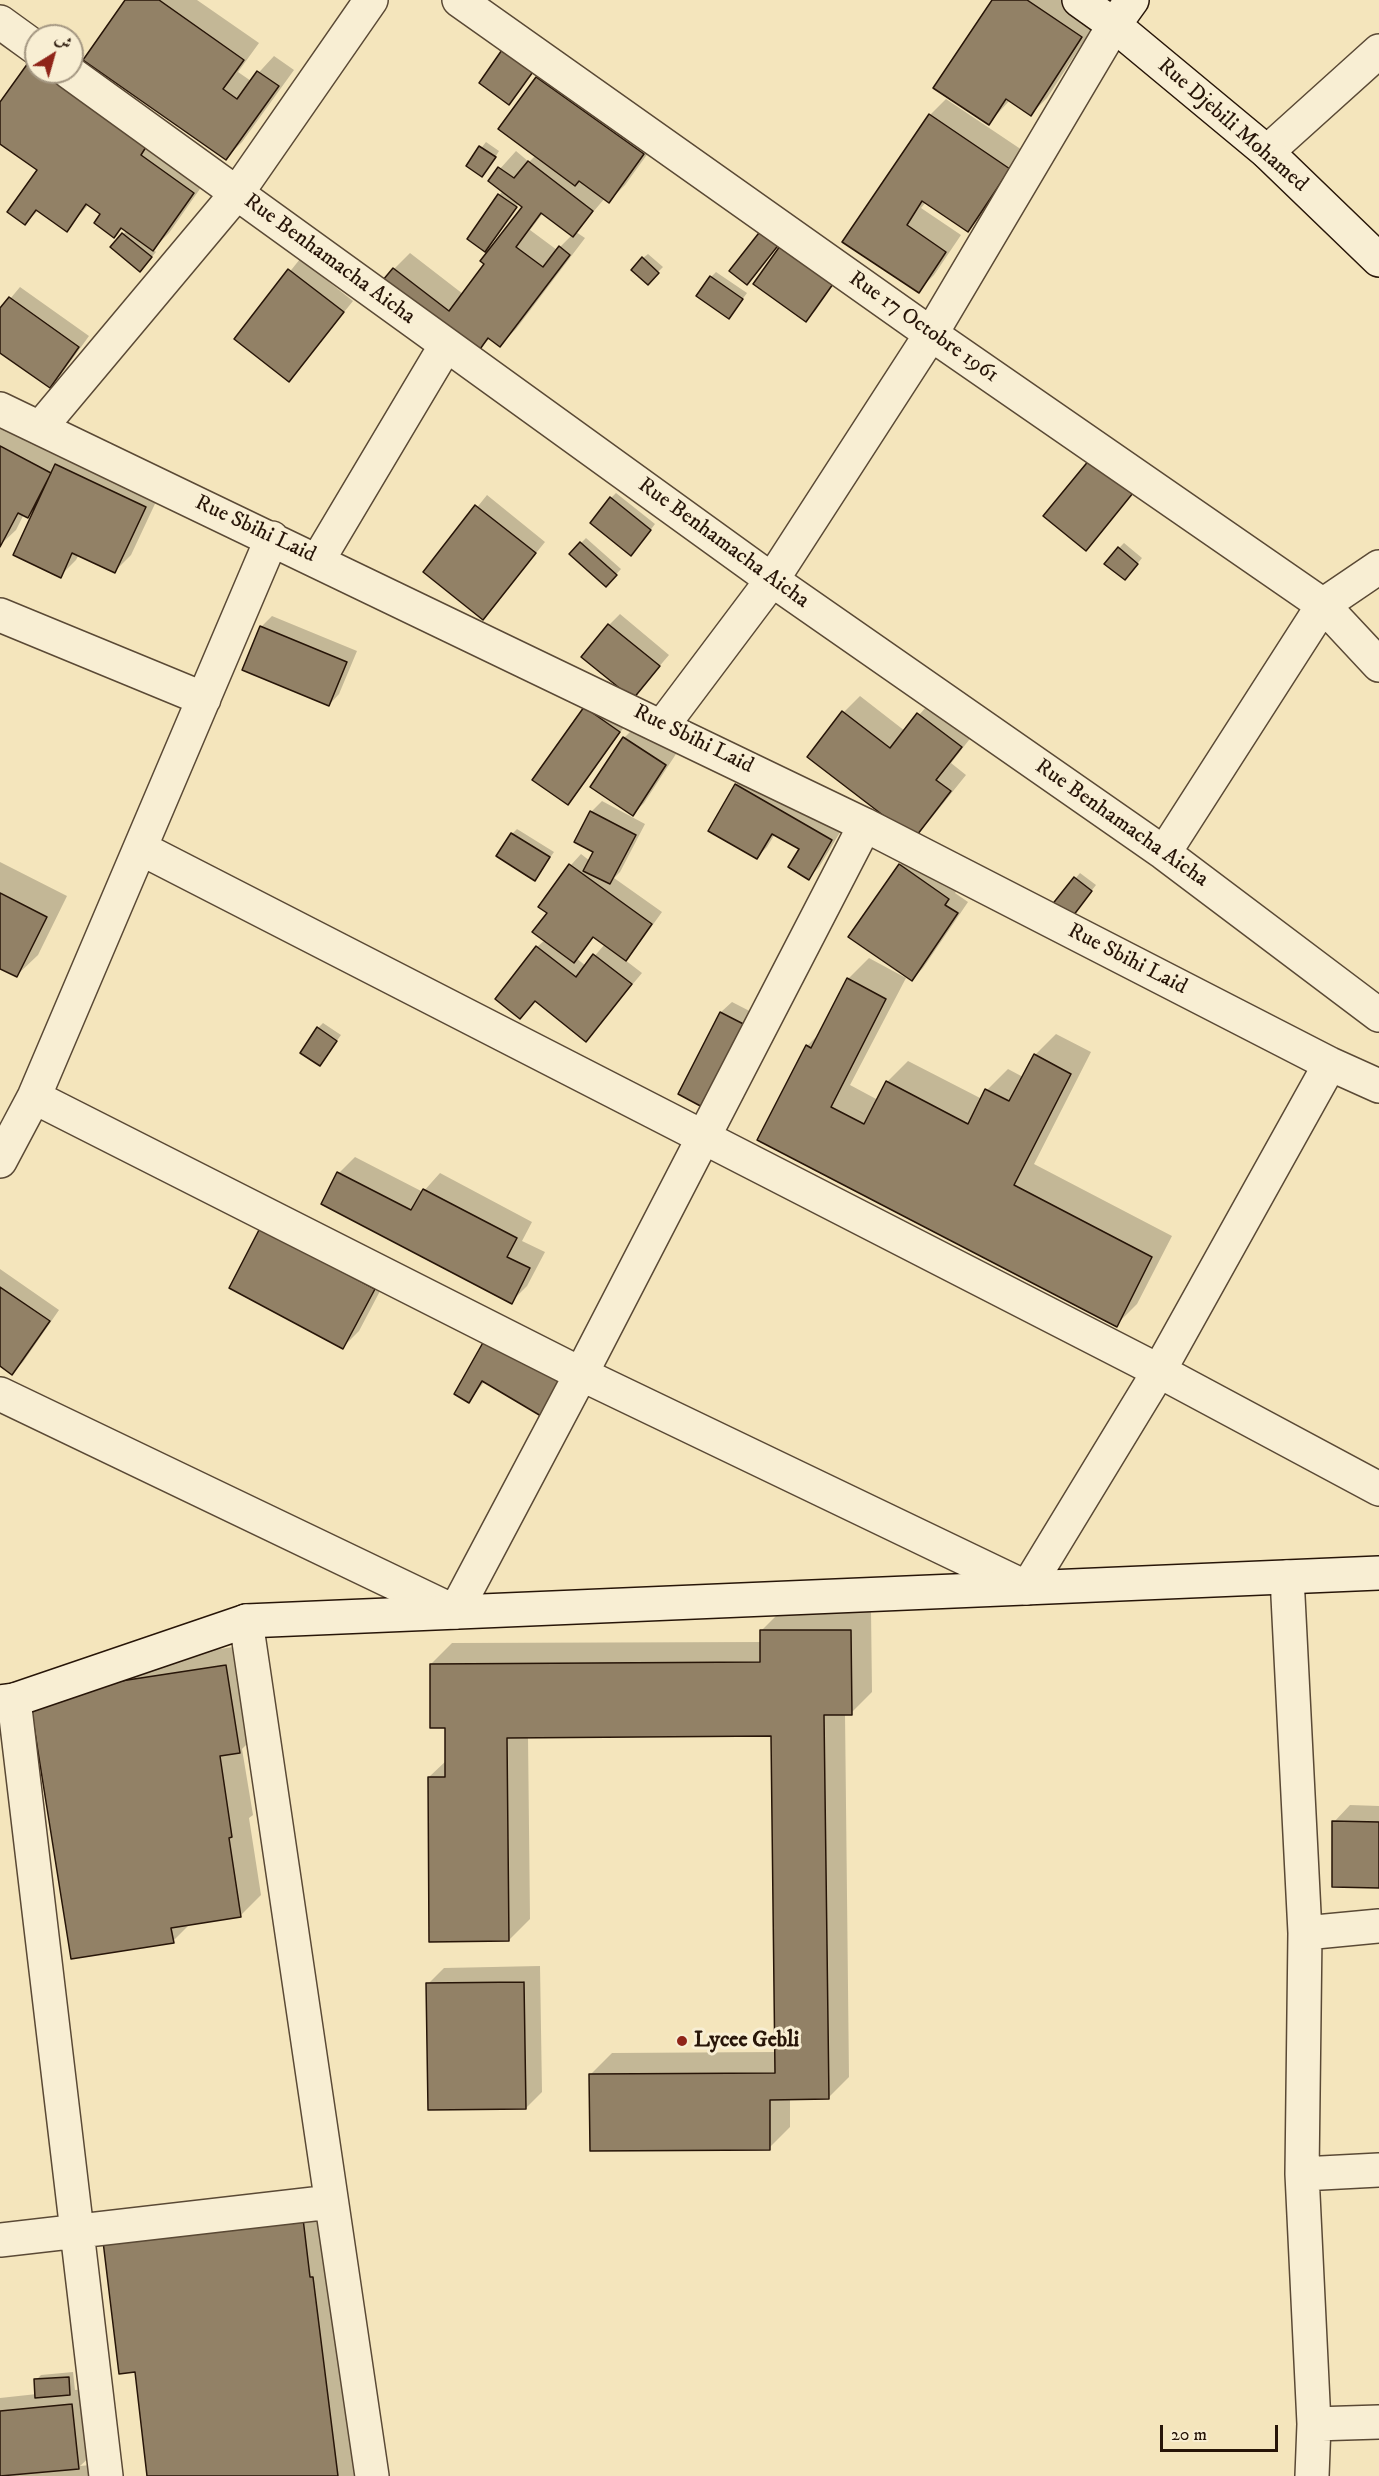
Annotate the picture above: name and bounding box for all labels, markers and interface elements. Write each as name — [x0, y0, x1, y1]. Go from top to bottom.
north arrow — [24, 24, 84, 84]
text: ش — [51, 28, 76, 54]
street label: Rue Djebili Mohamed — [1151, 53, 1313, 199]
street label: Rue Benhamacha Aicha — [238, 189, 420, 331]
street label: Rue 17 Octobre 1961 — [843, 266, 1003, 390]
street label: Rue Benhamacha Aicha — [632, 473, 814, 615]
street label: Rue Sbihi Laid — [190, 490, 320, 570]
street label: Rue Sbihi Laid — [629, 700, 757, 780]
street label: Rue Benhamacha Aicha — [1029, 754, 1213, 894]
street label: Rue Sbihi Laid — [1063, 919, 1191, 1001]
place label: Lycee Gebli — [694, 2028, 799, 2054]
marker: Lycee Gebli — [675, 2034, 689, 2048]
scale bar — [1163, 2413, 1282, 2451]
text: 20 m — [1171, 2424, 1207, 2446]

